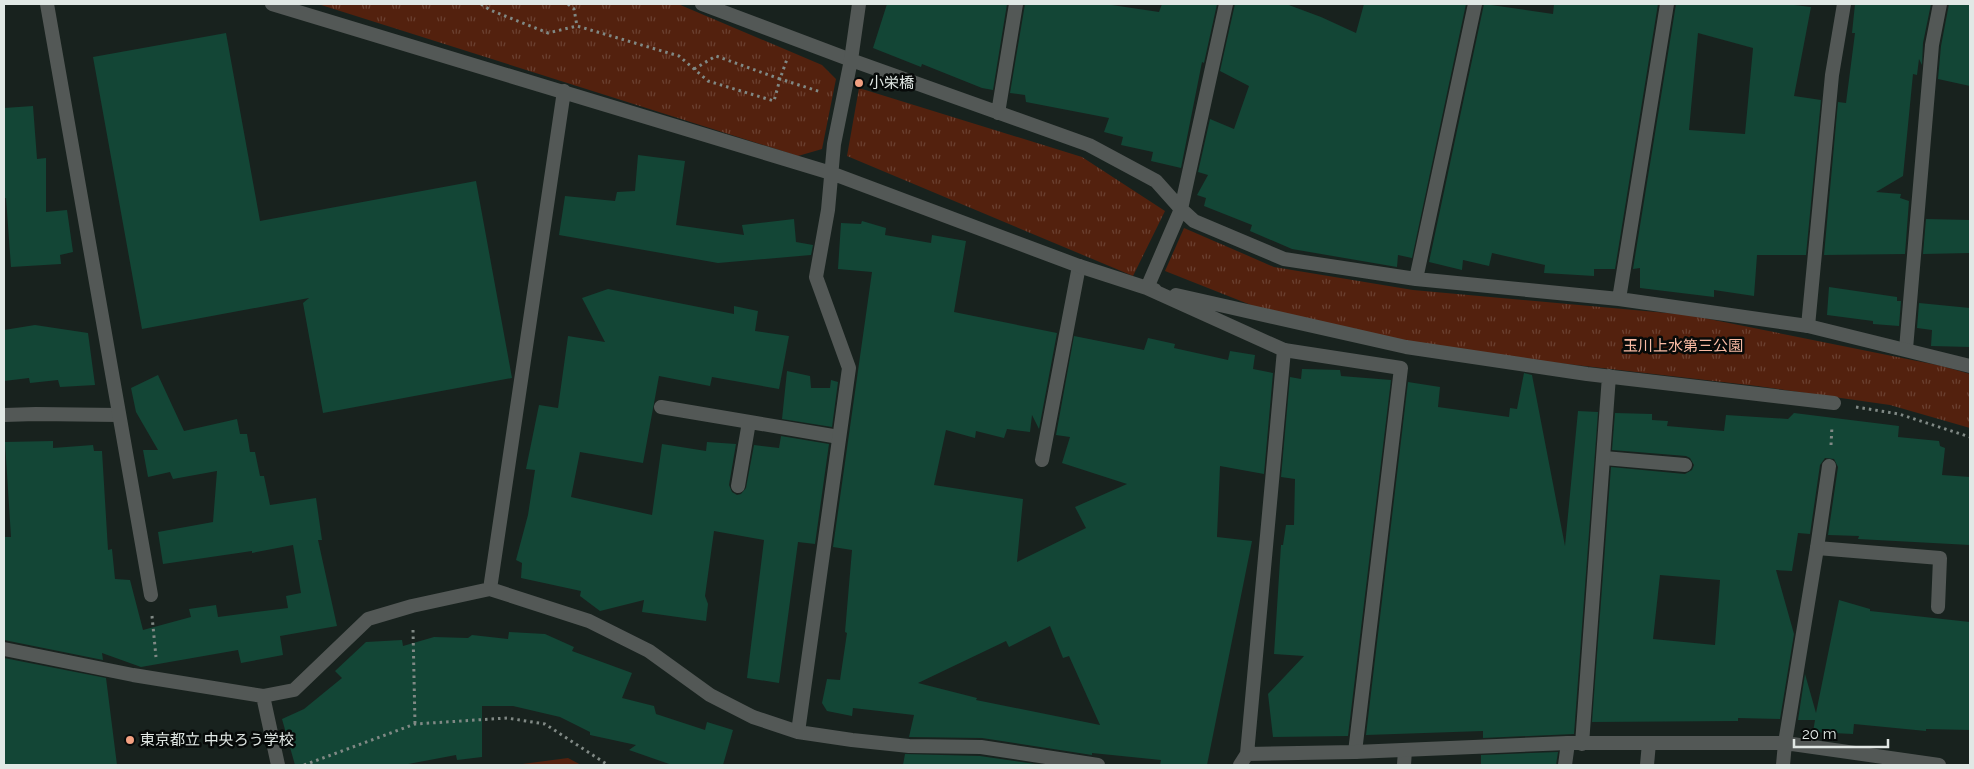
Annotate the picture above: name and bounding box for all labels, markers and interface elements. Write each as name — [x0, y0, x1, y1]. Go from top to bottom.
place label: 小栄橋 — [869, 74, 914, 92]
marker: 小栄橋 — [853, 77, 865, 89]
park label: 玉川上水第三公園 — [1623, 337, 1743, 355]
scale bar — [1794, 716, 1888, 748]
text: 20 m — [1802, 725, 1837, 743]
place label: 東京都立 中央ろう学校 — [140, 731, 294, 749]
marker: 東京都立 中央ろう学校 — [124, 734, 136, 746]

